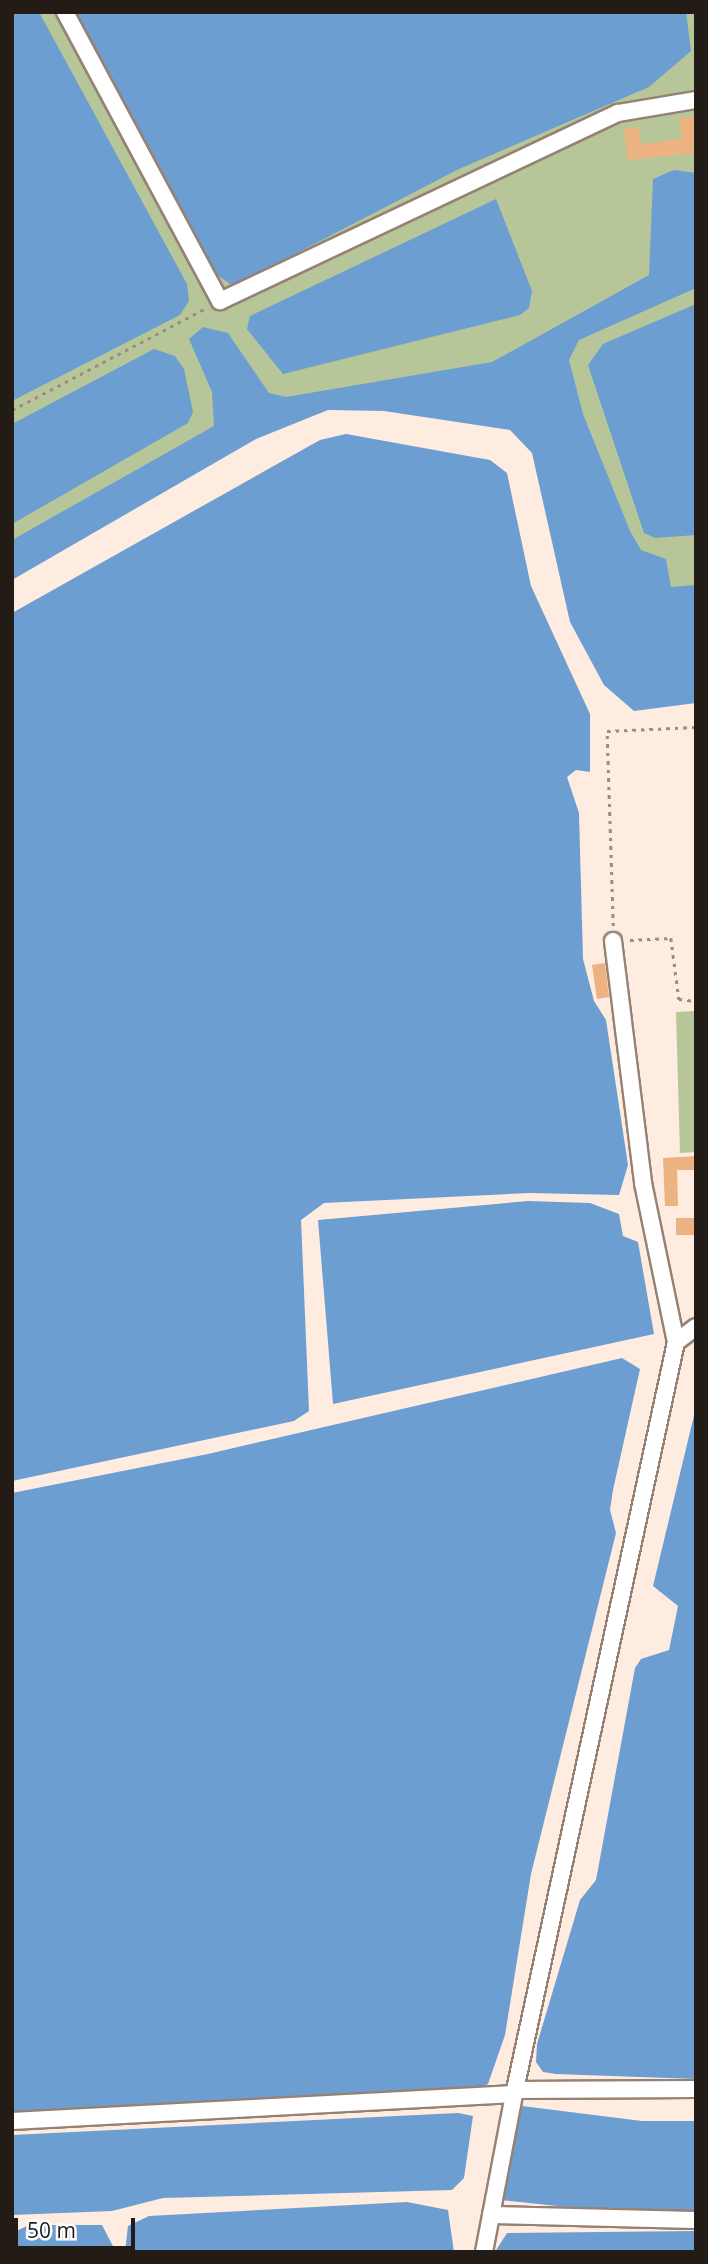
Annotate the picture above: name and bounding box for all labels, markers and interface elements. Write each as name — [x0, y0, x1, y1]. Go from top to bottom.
scale bar — [18, 2204, 138, 2248]
text: 50 m — [27, 2216, 76, 2244]

